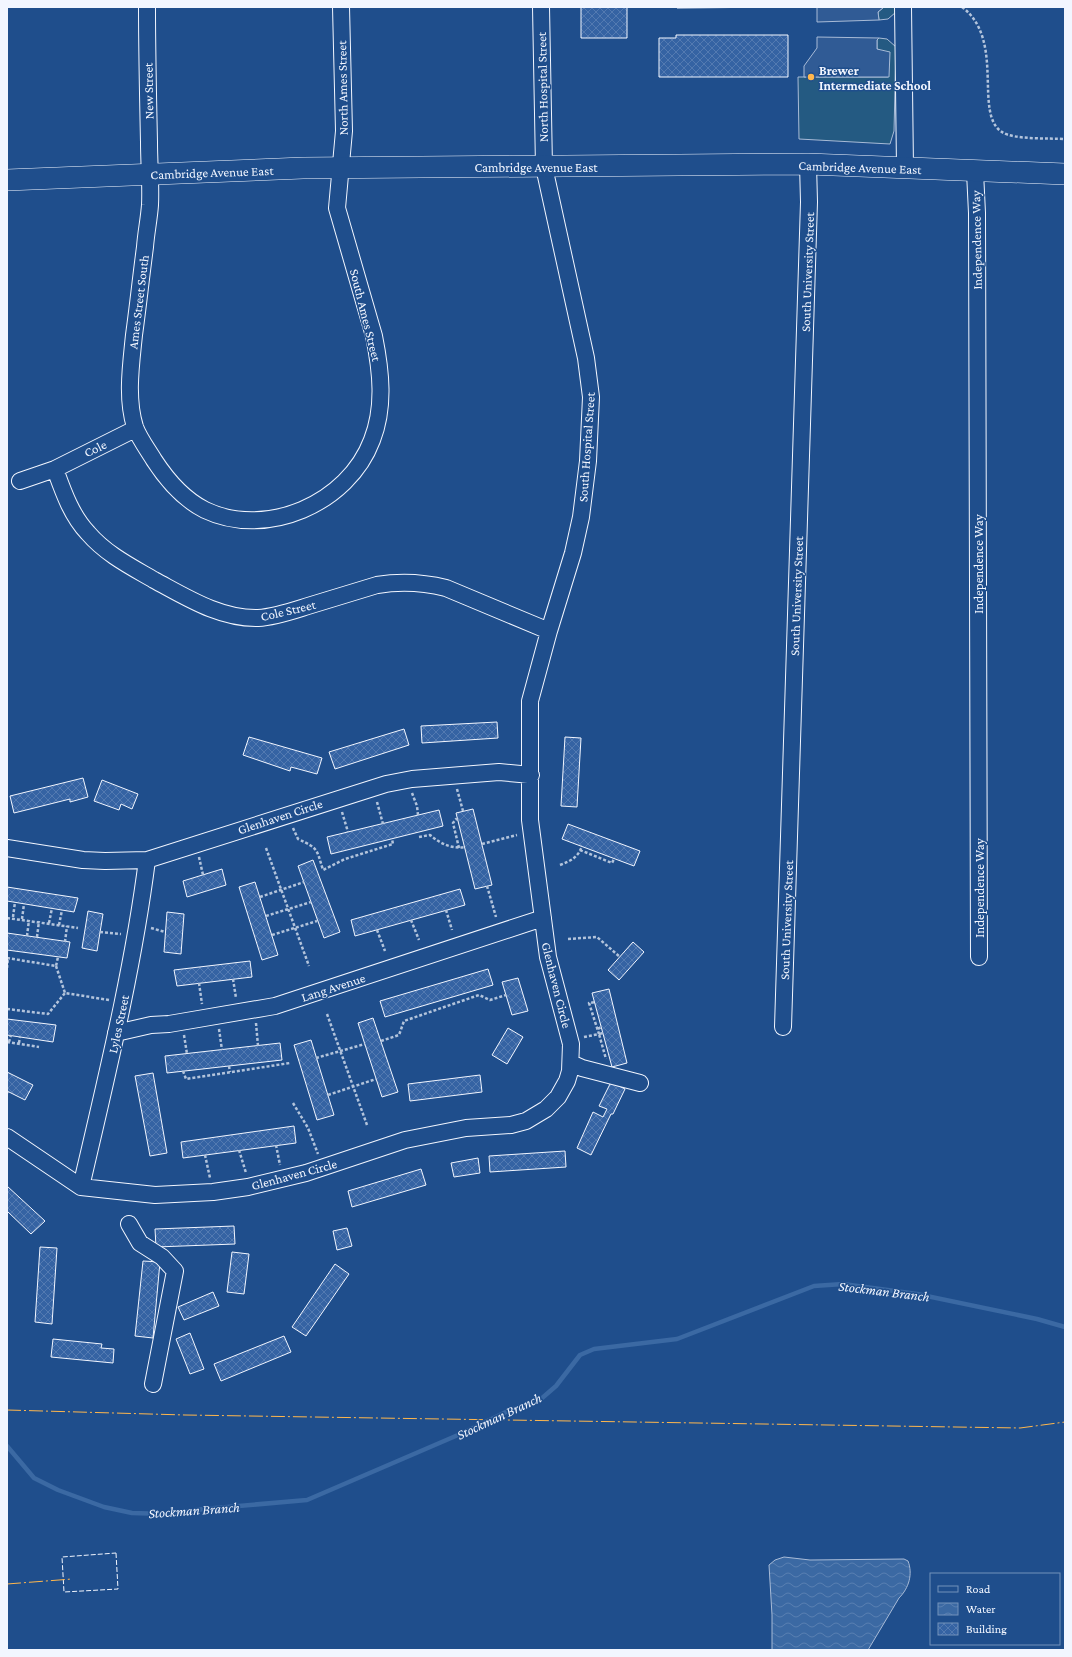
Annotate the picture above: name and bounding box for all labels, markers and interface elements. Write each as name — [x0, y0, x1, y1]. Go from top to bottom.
street label: North Hospital Street — [534, 31, 551, 142]
street label: North Ames Street — [334, 40, 351, 136]
street label: New Street — [140, 62, 156, 119]
place label: Brewer Intermediate School — [819, 63, 931, 93]
marker: Brewer Intermediate School — [806, 72, 816, 82]
street label: Cambridge Avenue East — [798, 158, 922, 177]
street label: Cambridge Avenue East — [474, 160, 598, 175]
street label: Cambridge Avenue East — [150, 163, 275, 182]
street label: Independence Way — [968, 189, 985, 290]
street label: South University Street — [798, 211, 817, 332]
street label: Ames Street South — [125, 254, 152, 350]
street label: South Ames Street — [347, 267, 384, 364]
street label: South Hospital Street — [575, 391, 598, 502]
street label: Cole — [82, 437, 109, 460]
street label: Independence Way — [971, 513, 986, 614]
street label: South University Street — [787, 535, 806, 656]
street label: Cole Street — [259, 597, 318, 624]
street label: Glenhaven Circle — [236, 796, 325, 837]
street label: Independence Way — [972, 837, 987, 938]
street label: South University Street — [777, 859, 796, 980]
street label: Glenhaven Circle — [539, 941, 575, 1030]
street label: Lang Avenue — [299, 970, 367, 1005]
street label: Lyles Street — [105, 993, 132, 1055]
street label: Glenhaven Circle — [250, 1156, 339, 1193]
water label: Stockman Branch — [838, 1277, 931, 1305]
water label: Stockman Branch — [454, 1389, 544, 1443]
water label: Stockman Branch — [148, 1499, 240, 1521]
legend — [930, 1573, 1060, 1645]
text: Road — [966, 1582, 991, 1596]
text: Water — [966, 1602, 996, 1616]
text: Building — [966, 1622, 1007, 1636]

